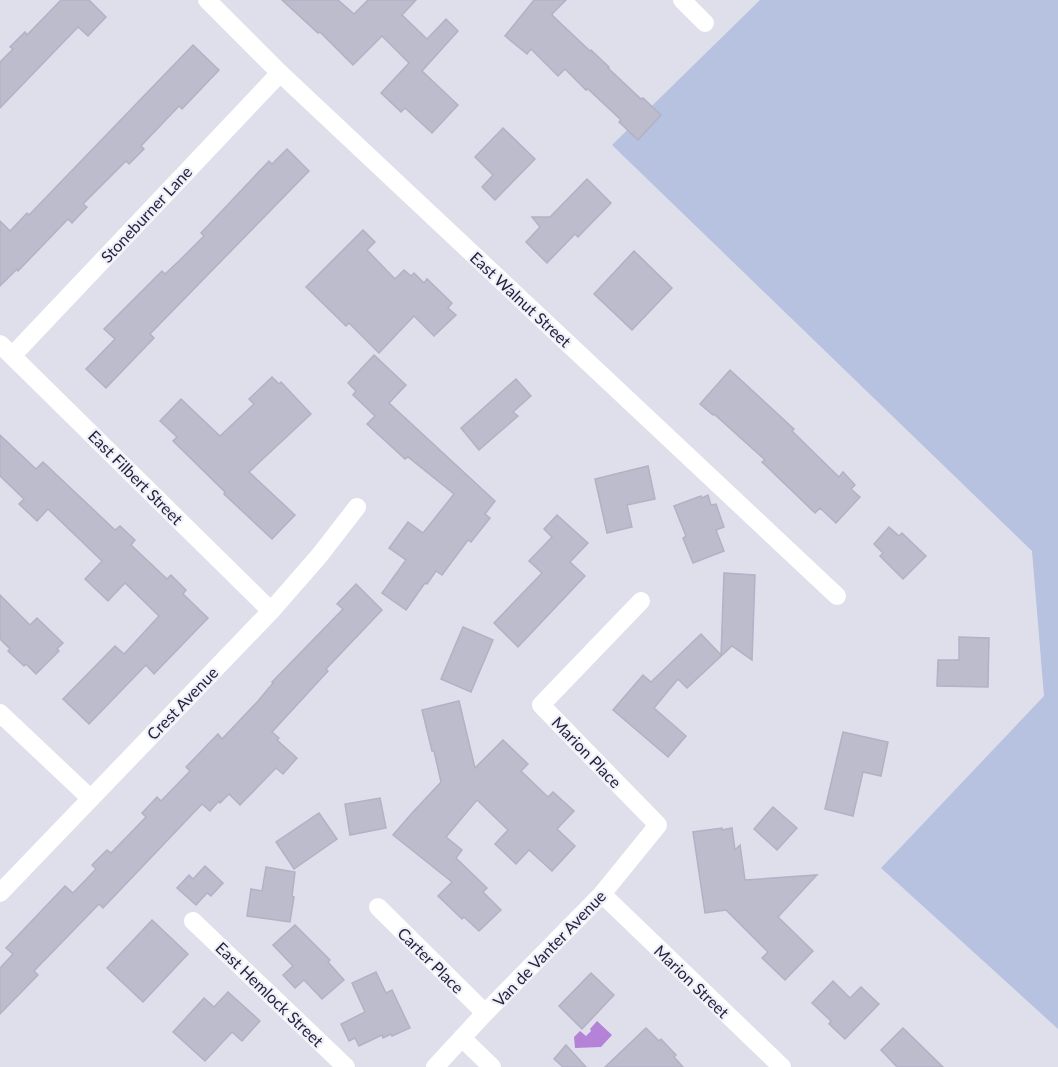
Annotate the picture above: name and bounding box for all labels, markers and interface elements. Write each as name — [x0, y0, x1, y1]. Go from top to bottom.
street label: Stoneburner Lane — [97, 162, 195, 266]
street label: East Walnut Street — [467, 247, 576, 351]
street label: East Filbert Street — [85, 426, 187, 528]
street label: Crest Avenue — [143, 663, 221, 743]
street label: Marion Place — [548, 712, 626, 792]
street label: Van de Vanter Avenue — [489, 886, 609, 1010]
street label: Carter Place — [394, 923, 468, 997]
street label: East Hemlock Street — [212, 938, 328, 1050]
street label: Marion Street — [651, 941, 733, 1022]

